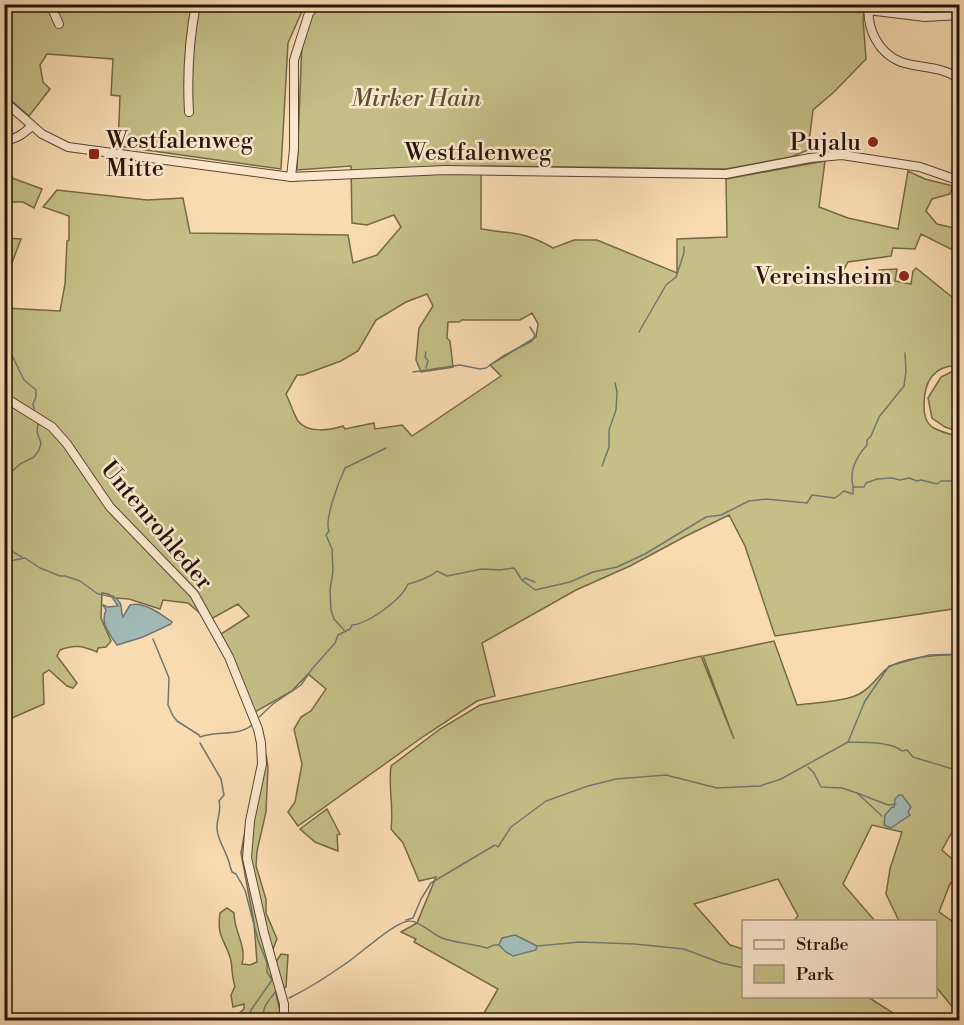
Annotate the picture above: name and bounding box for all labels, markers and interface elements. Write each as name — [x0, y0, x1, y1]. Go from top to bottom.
park label: Mirker Hain — [351, 84, 482, 114]
place label: Westfalenweg Mitte — [105, 126, 253, 184]
place label: Pujalu — [790, 128, 861, 158]
marker: Pujalu — [866, 135, 880, 149]
street label: Westfalenweg — [404, 138, 552, 168]
marker: Westfalenweg Mitte — [87, 147, 101, 161]
place label: Vereinsheim — [753, 262, 892, 292]
marker: Vereinsheim — [897, 269, 911, 283]
street label: Untenrohleder — [94, 455, 219, 596]
legend — [742, 920, 937, 998]
text: Straße — [796, 933, 849, 956]
text: Park — [796, 963, 835, 986]

